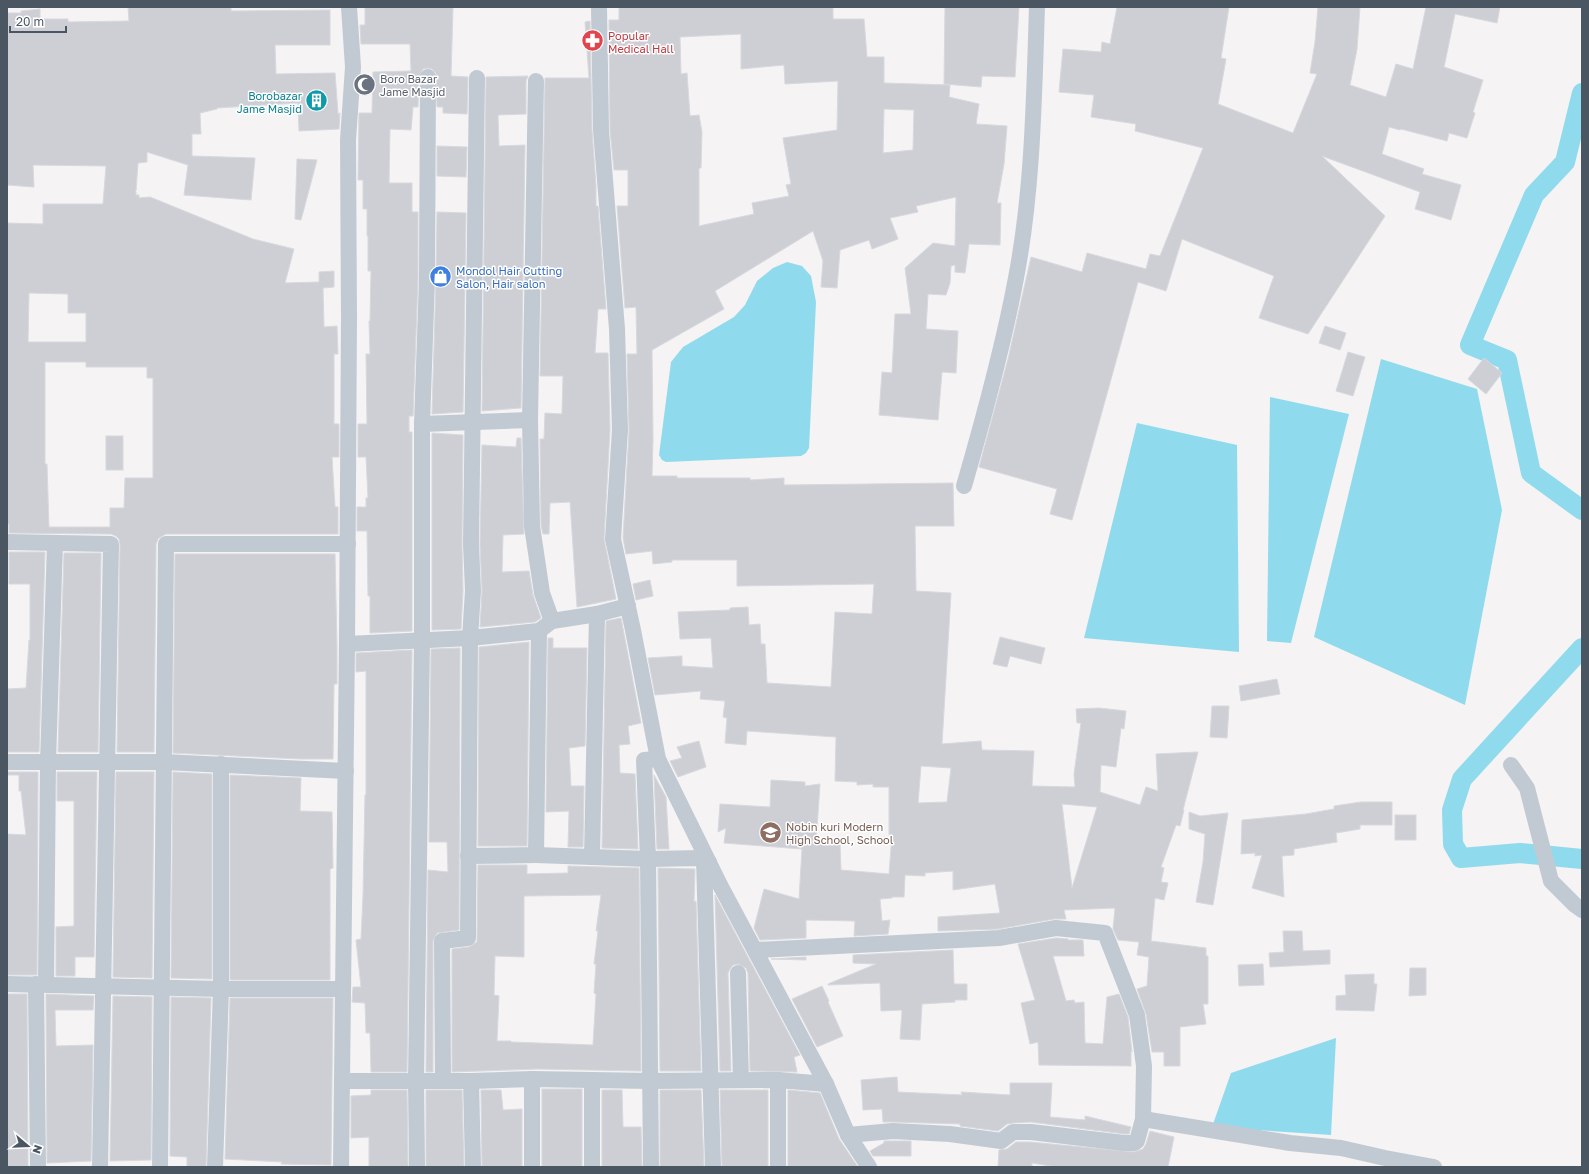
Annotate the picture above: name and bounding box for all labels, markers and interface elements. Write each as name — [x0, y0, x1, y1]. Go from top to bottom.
scale bar — [10, 8, 66, 34]
text: 20 m — [16, 14, 44, 29]
pharmacy icon: Popular Medical Hall — [579, 28, 605, 54]
place label: Popular Medical Hall — [608, 29, 674, 55]
mosque icon: Boro Bazar Jame Masjid — [352, 71, 378, 97]
place label: Boro Bazar Jame Masjid — [380, 72, 445, 98]
building icon: Borobazar Jame Masjid — [304, 88, 330, 114]
place label: Borobazar Jame Masjid — [237, 89, 303, 115]
shop icon: Mondol Hair Cutting Salon, Hair salon — [427, 263, 453, 289]
place label: Mondol Hair Cutting Salon, Hair salon — [456, 264, 562, 290]
school or university icon: Nobin kuri Modern High School, School — [757, 819, 783, 845]
place label: Nobin kuri Modern High School, School — [786, 820, 894, 846]
north arrow — [8, 1126, 48, 1166]
text: N — [30, 1143, 45, 1155]

